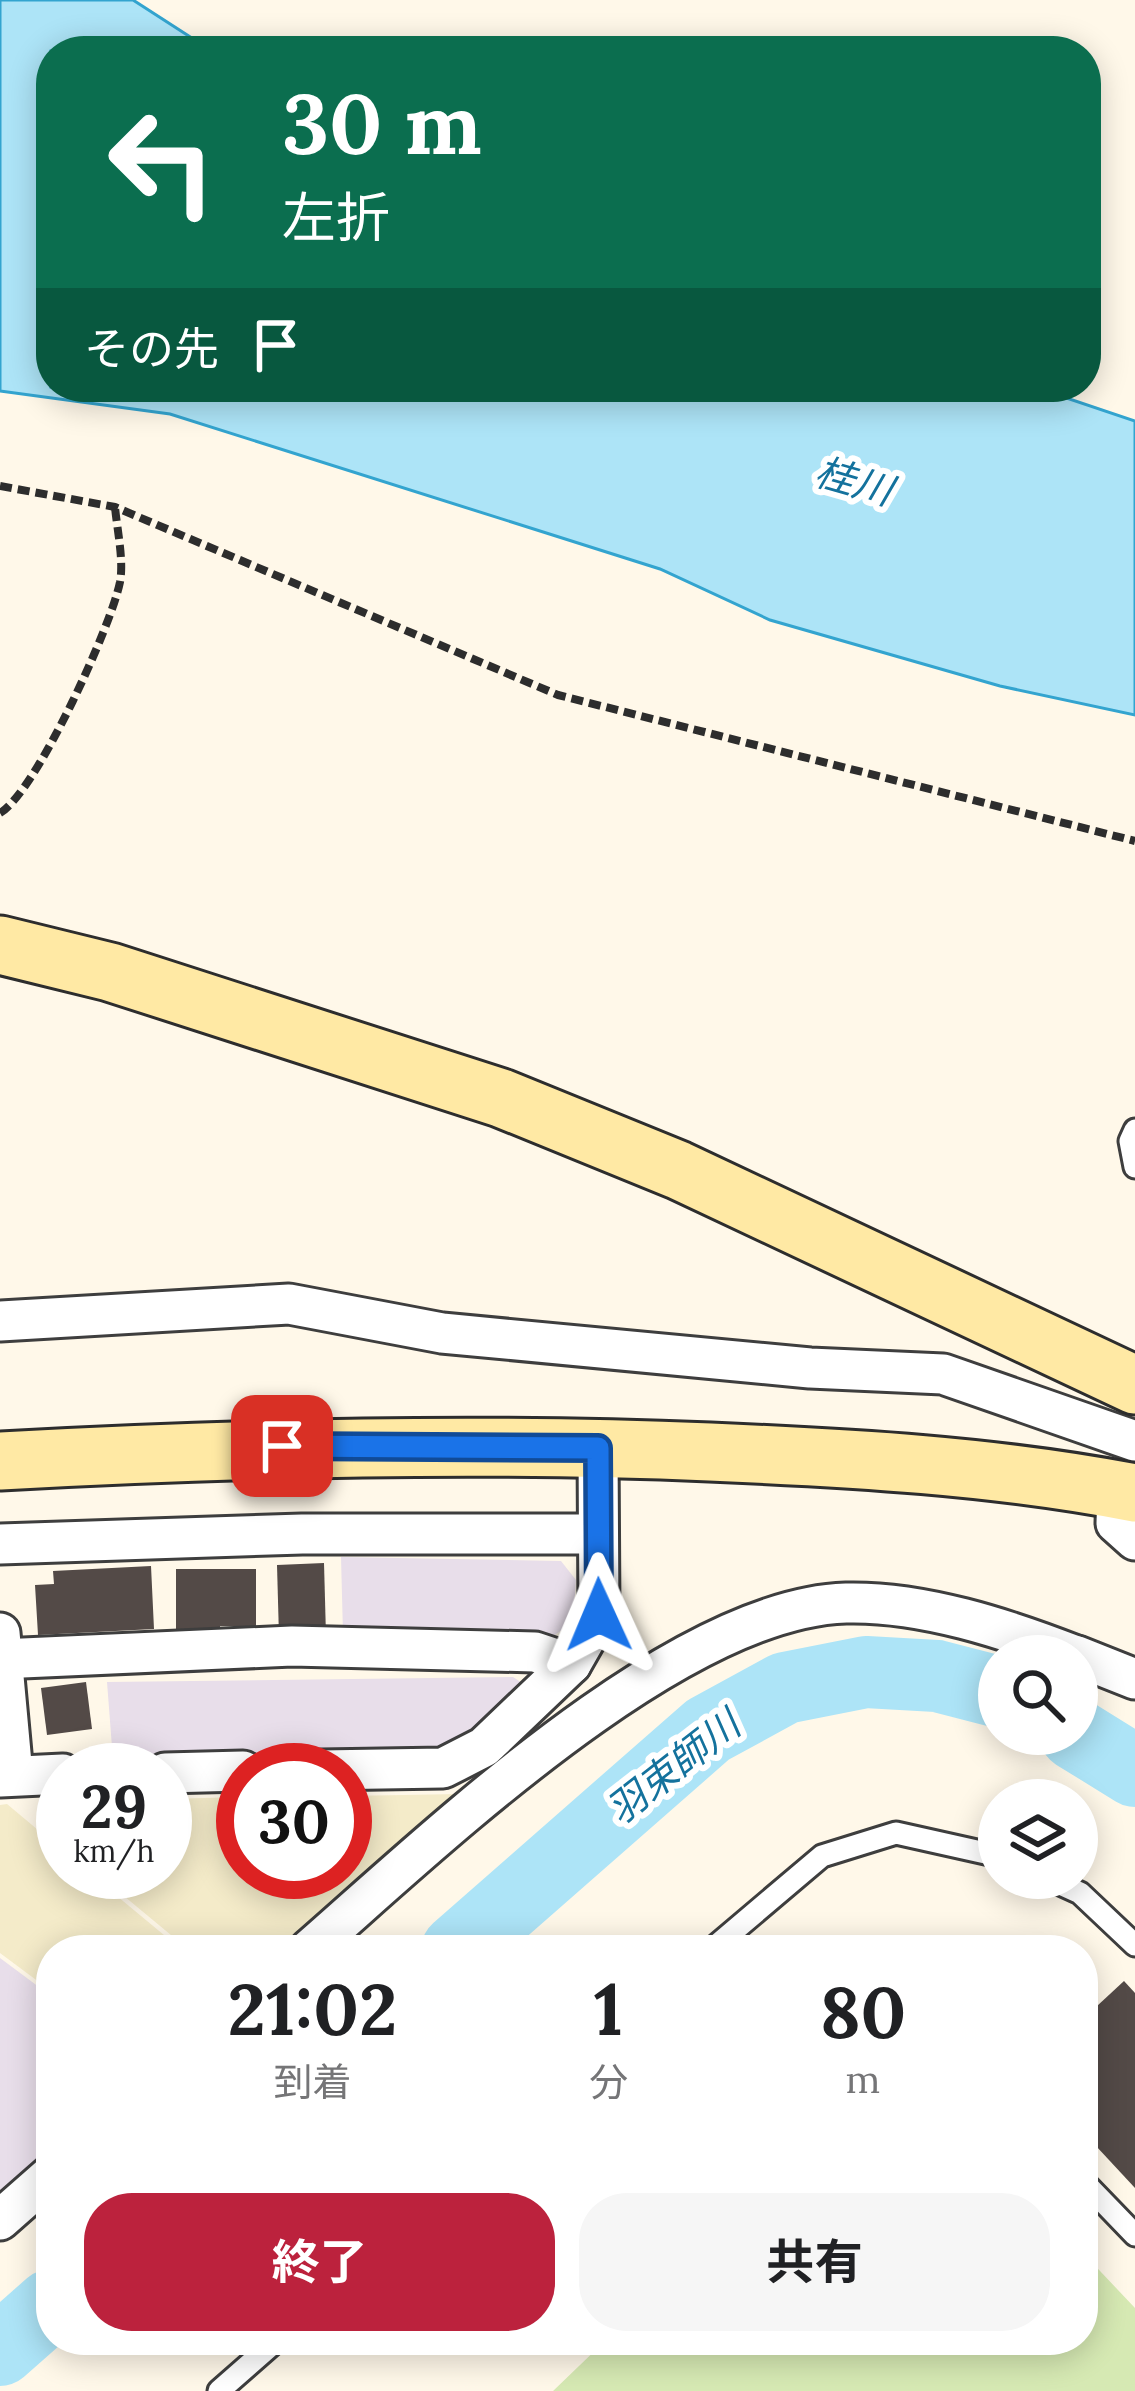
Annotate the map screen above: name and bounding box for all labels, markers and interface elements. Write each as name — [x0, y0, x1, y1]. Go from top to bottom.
text: 30 m — [282, 69, 482, 177]
icon: left — [84, 84, 240, 240]
text: 左折 — [282, 183, 390, 252]
icon: arrive — [243, 312, 309, 378]
text: その先 — [84, 320, 219, 377]
water label: 桂川 — [810, 446, 902, 517]
pin — [231, 1395, 333, 1497]
icon: arrive — [249, 1413, 315, 1479]
position arrow — [536, 1552, 662, 1678]
map controls — [978, 1635, 1098, 1899]
button: search — [978, 1635, 1098, 1755]
water label: 羽束師川 — [596, 1697, 753, 1835]
speed limit sign: 30 — [216, 1743, 372, 1899]
text: 29 — [81, 1768, 147, 1844]
button: layers — [978, 1779, 1098, 1899]
text: km/h — [73, 1832, 155, 1870]
text: 21:02 — [228, 1963, 397, 2055]
text: 1 — [594, 1963, 623, 2055]
text: 80 — [819, 1966, 906, 2058]
text: m — [845, 2054, 880, 2104]
text: 到着 — [273, 2057, 351, 2107]
text: 分 — [589, 2057, 628, 2107]
button: 終了 — [84, 2193, 555, 2331]
button: 共有 — [579, 2193, 1050, 2331]

